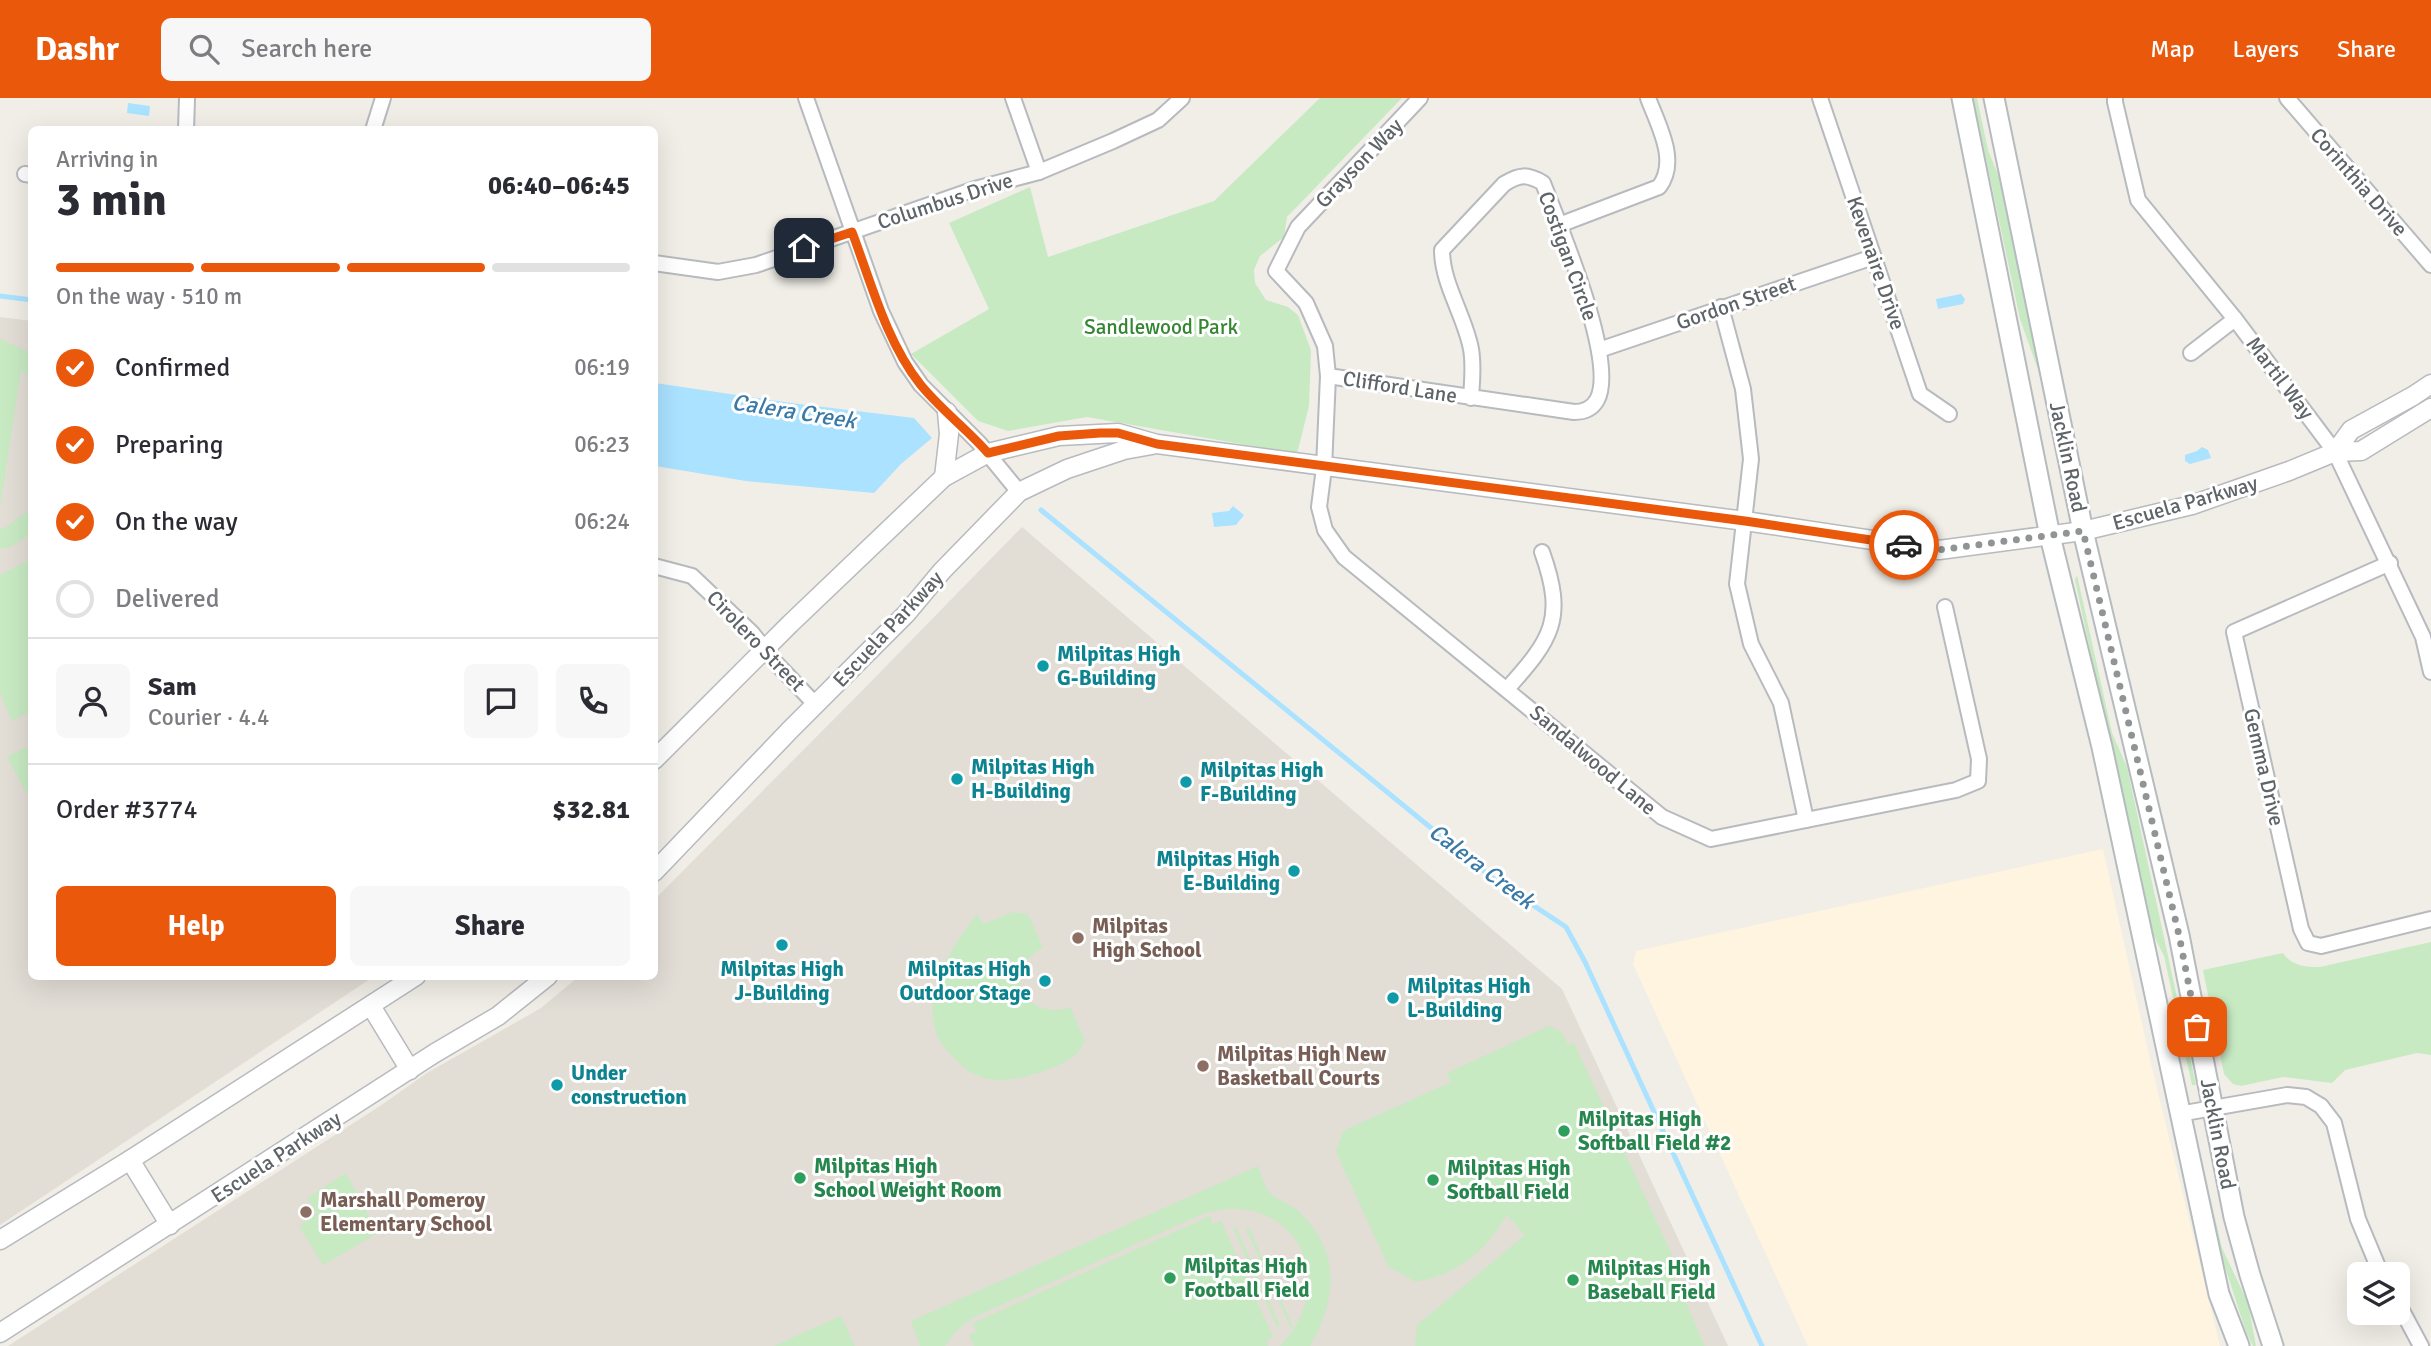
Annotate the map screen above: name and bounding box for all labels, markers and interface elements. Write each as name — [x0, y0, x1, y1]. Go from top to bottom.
search box — [161, 18, 651, 81]
text: Dashr — [35, 29, 119, 70]
icon: search — [185, 30, 223, 68]
text: Search here — [241, 33, 372, 65]
text: Map — [2150, 34, 2195, 64]
text: Layers — [2233, 34, 2299, 64]
text: Share — [2337, 34, 2396, 64]
street label: Grayson Way — [1310, 113, 1408, 213]
street label: Corinthia Drive — [2305, 122, 2413, 242]
text: Arriving in — [56, 145, 158, 174]
street label: Columbus Drive — [874, 167, 1016, 235]
text: 06:40–06:45 — [488, 170, 630, 202]
text: 3 min — [56, 172, 167, 228]
street label: Costigan Circle — [1533, 188, 1603, 324]
street label: Kevenaire Drive — [1841, 193, 1911, 333]
pin — [774, 218, 834, 278]
icon: home — [785, 229, 823, 267]
street label: Gordon Street — [1673, 270, 1799, 336]
text: On the way · 510 m — [56, 282, 242, 311]
park label: Sandlewood Park — [1084, 314, 1238, 340]
street label: Martil Way — [2240, 331, 2320, 425]
icon: check — [56, 349, 94, 387]
text: Confirmed — [115, 352, 230, 384]
text: 06:19 — [574, 353, 630, 382]
street label: Clifford Lane — [1341, 365, 1459, 409]
water label: Calera Creek — [730, 387, 860, 436]
street label: Jacklin Road — [2044, 399, 2092, 515]
icon: check — [56, 426, 94, 464]
text: Preparing — [115, 429, 223, 461]
text: 06:23 — [574, 430, 630, 459]
street label: Escuela Parkway — [2109, 470, 2261, 536]
icon: check — [56, 503, 94, 541]
text: On the way — [115, 506, 238, 538]
text: 06:24 — [574, 507, 630, 536]
courier — [1869, 510, 1939, 580]
icon: car — [1885, 526, 1923, 564]
street label: Escuela Parkway — [827, 565, 949, 693]
text: Delivered — [115, 583, 220, 615]
street label: Cirolero Street — [701, 585, 811, 697]
place label: Milpitas High G-Building — [1057, 641, 1181, 691]
marker: Milpitas High G-Building — [1035, 658, 1051, 674]
button: person — [56, 664, 130, 738]
button: chat — [464, 664, 538, 738]
button: phone — [556, 664, 630, 738]
text: Sam — [148, 671, 197, 703]
street label: Sandalwood Lane — [1524, 699, 1662, 821]
text: Courier · 4.4 — [148, 703, 269, 732]
street label: Gemma Drive — [2238, 706, 2290, 828]
place label: Milpitas High H-Building — [971, 754, 1095, 804]
place label: Milpitas High F-Building — [1200, 757, 1324, 807]
marker: Milpitas High H-Building — [949, 771, 965, 787]
marker: Milpitas High F-Building — [1178, 774, 1194, 790]
text: Order #3774 — [56, 794, 197, 826]
text: $32.81 — [552, 794, 630, 826]
water label: Calera Creek — [1423, 817, 1542, 917]
place label: Milpitas High E-Building — [1156, 846, 1280, 896]
marker: Milpitas High E-Building — [1286, 863, 1302, 879]
button: Help — [56, 886, 336, 966]
button: Share — [350, 886, 630, 966]
place label: Milpitas High School — [1092, 913, 1202, 963]
marker: Milpitas High School — [1070, 930, 1086, 946]
marker: Milpitas High J-Building — [774, 937, 790, 953]
place label: Milpitas High J-Building — [720, 956, 844, 1006]
place label: Milpitas High Outdoor Stage — [900, 956, 1031, 1006]
marker: Milpitas High Outdoor Stage — [1037, 973, 1053, 989]
place label: Milpitas High L-Building — [1407, 973, 1531, 1023]
marker: Milpitas High L-Building — [1385, 990, 1401, 1006]
pin — [2167, 997, 2227, 1057]
icon: bag — [2178, 1008, 2216, 1046]
place label: Milpitas High New Basketball Courts — [1217, 1041, 1386, 1091]
marker: Milpitas High New Basketball Courts — [1195, 1058, 1211, 1074]
place label: Under construction — [571, 1060, 687, 1110]
street label: Jacklin Road — [2195, 1076, 2241, 1192]
marker: Under construction — [549, 1077, 565, 1093]
street label: Escuela Parkway — [206, 1105, 346, 1209]
place label: Milpitas High Softball Field #2 — [1578, 1106, 1731, 1156]
marker: Milpitas High Softball Field #2 — [1556, 1123, 1572, 1139]
place label: Milpitas High School Weight Room — [814, 1153, 1002, 1203]
place label: Milpitas High Softball Field — [1447, 1155, 1571, 1205]
marker: Milpitas High School Weight Room — [792, 1170, 808, 1186]
marker: Milpitas High Softball Field — [1425, 1172, 1441, 1188]
place label: Marshall Pomeroy Elementary School — [320, 1187, 492, 1237]
marker: Marshall Pomeroy Elementary School — [298, 1204, 314, 1220]
place label: Milpitas High Football Field — [1184, 1253, 1310, 1303]
place label: Milpitas High Baseball Field — [1587, 1255, 1716, 1305]
map controls — [2347, 1262, 2410, 1325]
button: layers — [2347, 1262, 2410, 1325]
marker: Milpitas High Football Field — [1162, 1270, 1178, 1286]
marker: Milpitas High Baseball Field — [1565, 1272, 1581, 1288]

